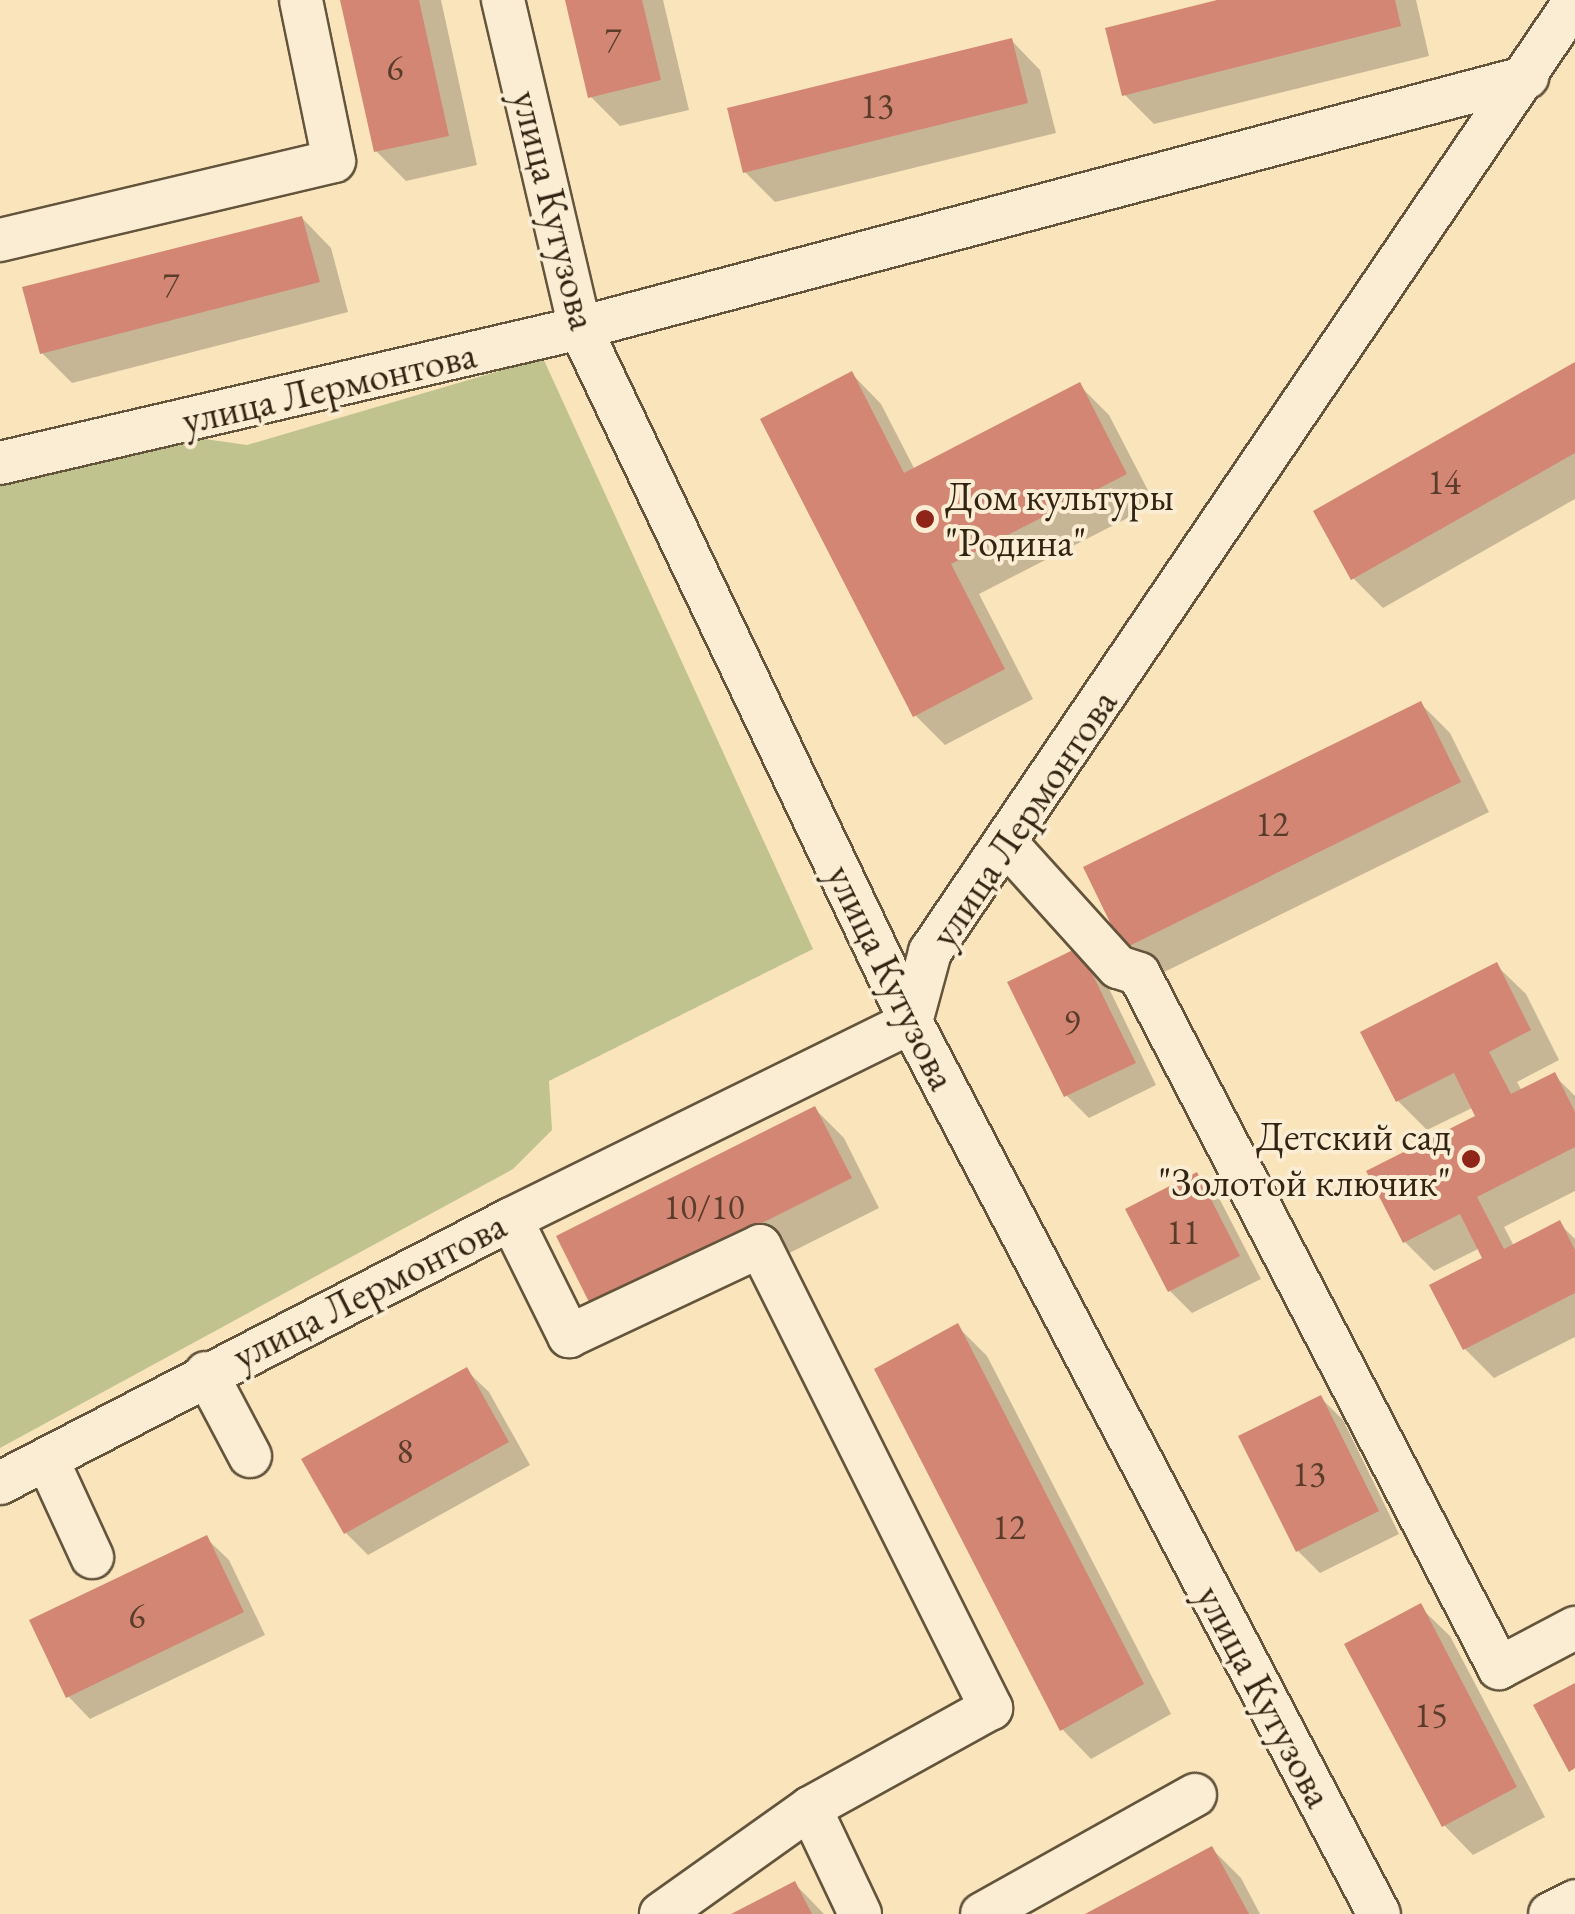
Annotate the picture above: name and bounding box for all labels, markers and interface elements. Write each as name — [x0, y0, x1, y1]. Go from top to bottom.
house number: 7 — [605, 19, 621, 61]
house number: 6 — [387, 47, 403, 89]
street label: улица Кутузова — [502, 85, 608, 335]
house number: 13 — [860, 85, 894, 127]
house number: 7 — [163, 264, 179, 306]
street label: улица Лермонтова — [177, 330, 481, 444]
house number: 14 — [1427, 461, 1461, 503]
place label: Дом культуры "Родина" — [945, 472, 1174, 566]
marker: Дом культуры "Родина" — [914, 508, 936, 530]
street label: улица Лермонтова — [919, 680, 1127, 956]
house number: 12 — [1255, 803, 1289, 845]
street label: улица Кутузова — [817, 856, 967, 1098]
house number: 9 — [1064, 1001, 1080, 1043]
place label: Детский сад "Золотой ключик" — [1158, 1112, 1451, 1206]
marker: Детский сад "Золотой ключик" — [1460, 1148, 1482, 1170]
house number: 10/10 — [663, 1186, 745, 1228]
street label: улица Лермонтова — [224, 1200, 514, 1380]
house number: 11 — [1166, 1211, 1200, 1253]
house number: 8 — [397, 1430, 413, 1472]
house number: 13 — [1292, 1453, 1326, 1495]
house number: 12 — [992, 1506, 1026, 1548]
street label: улица Кутузова — [1186, 1577, 1344, 1815]
house number: 6 — [129, 1595, 145, 1637]
house number: 15 — [1414, 1694, 1448, 1736]

